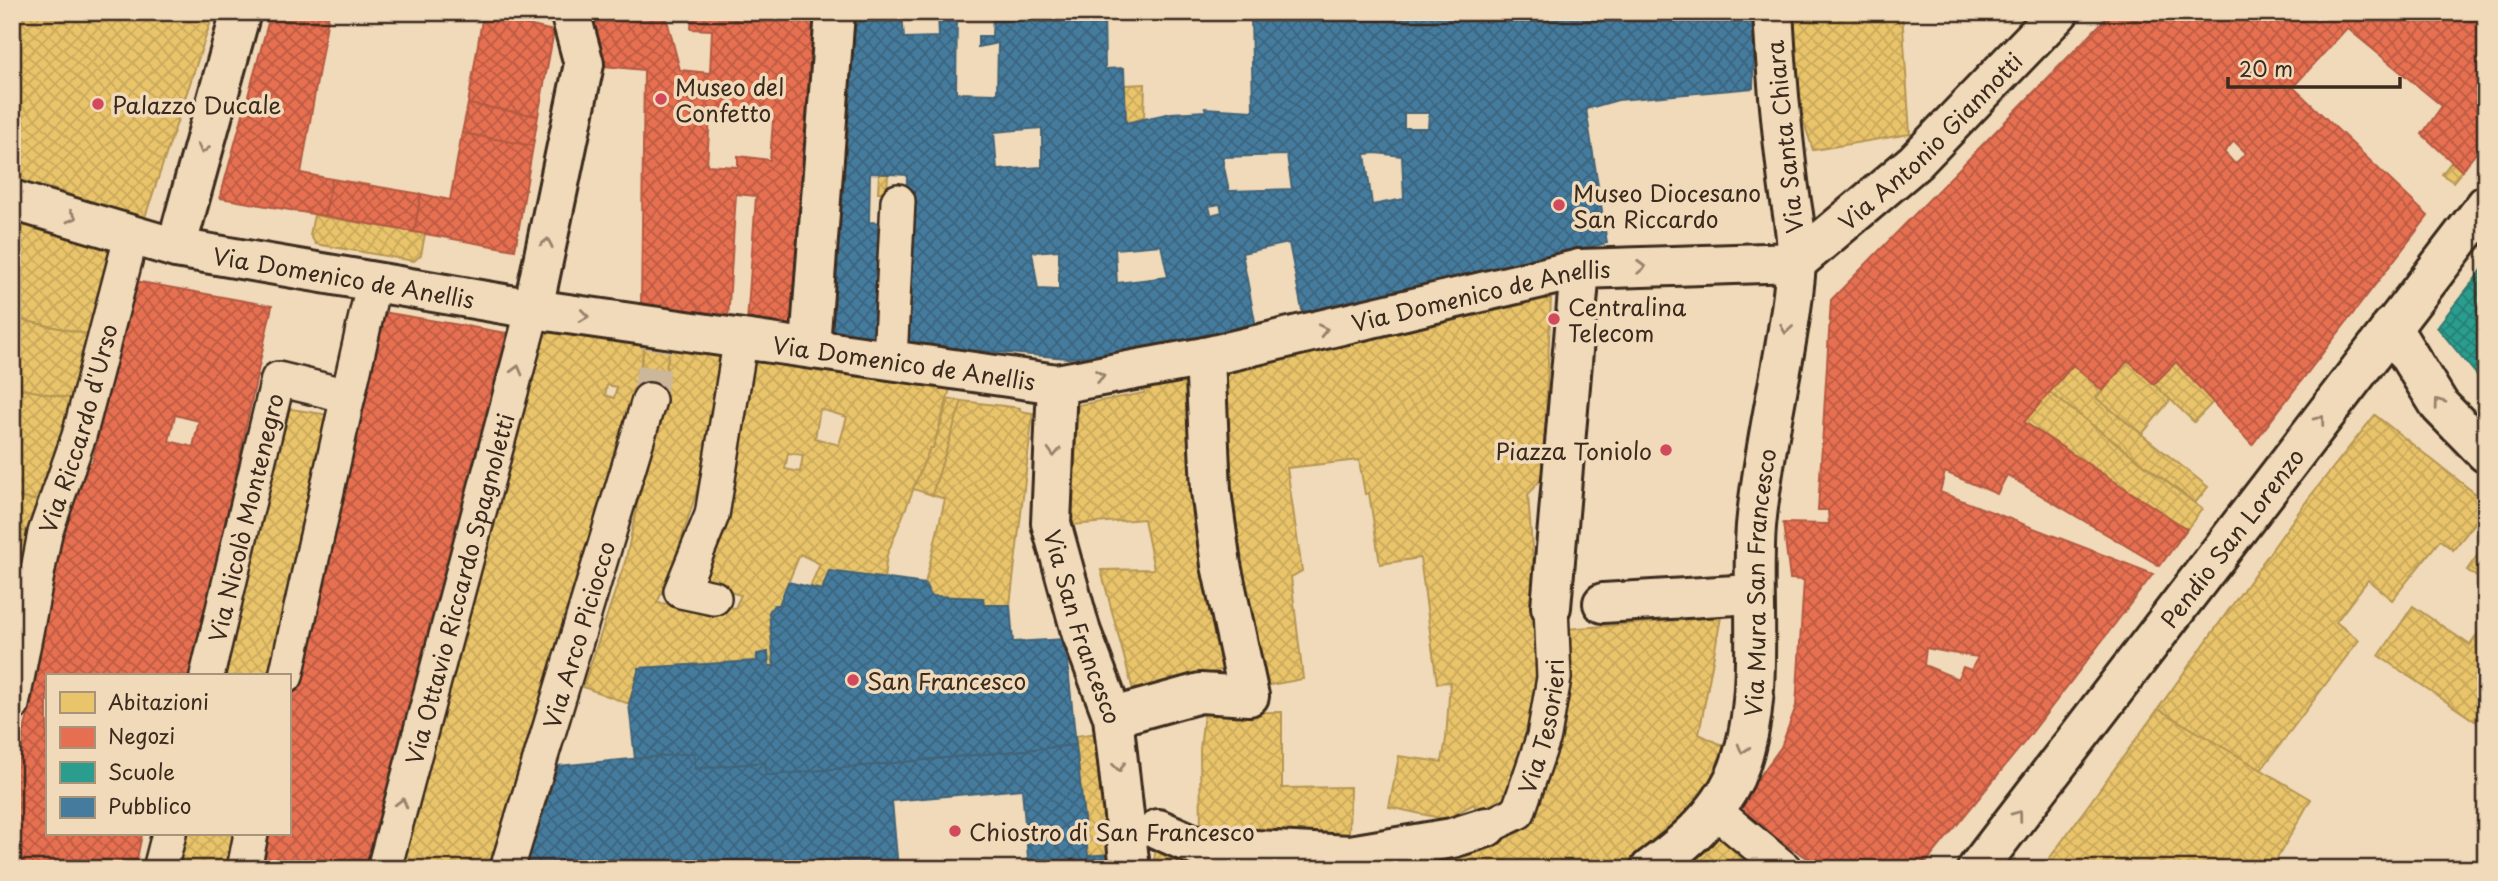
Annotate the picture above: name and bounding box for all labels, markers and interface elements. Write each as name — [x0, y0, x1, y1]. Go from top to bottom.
street label: Via Santa Chiara — [1756, 38, 1812, 235]
street label: Via Antonio Giannotti — [1830, 44, 2030, 238]
scale bar — [2228, 46, 2400, 90]
text: 20 m — [2239, 52, 2293, 84]
place label: Museo del Confetto — [675, 69, 784, 130]
place label: Palazzo Ducale — [112, 87, 282, 122]
marker: Museo del Confetto — [653, 91, 669, 107]
marker: Palazzo Ducale — [90, 96, 106, 112]
one-way arrow — [197, 143, 212, 155]
place label: Museo Diocesano San Riccardo — [1573, 175, 1761, 236]
marker: Museo Diocesano San Riccardo — [1551, 197, 1567, 213]
one-way arrow — [66, 209, 78, 223]
street label: Via Domenico de Anellis — [210, 237, 477, 316]
one-way arrow — [538, 237, 553, 249]
street label: Via Domenico de Anellis — [1348, 251, 1611, 340]
one-way arrow — [1636, 259, 1647, 275]
place label: Centralina Telecom — [1568, 289, 1687, 350]
one-way arrow — [578, 308, 590, 323]
marker: Centralina Telecom — [1546, 311, 1562, 327]
street label: Via Riccardo d'Urso — [29, 320, 125, 538]
one-way arrow — [1317, 324, 1329, 338]
one-way arrow — [1779, 324, 1794, 335]
street label: Via Domenico de Anellis — [771, 326, 1038, 398]
one-way arrow — [509, 364, 523, 376]
one-way arrow — [1094, 369, 1106, 384]
street label: Via Nicolò Montenegro — [198, 389, 292, 646]
one-way arrow — [2435, 398, 2448, 411]
street label: Via Ottavio Riccardo Spagnoletti — [395, 409, 522, 768]
one-way arrow — [2312, 415, 2325, 428]
place label: Piazza Toniolo — [1495, 433, 1652, 468]
street label: Pendio San Lorenzo — [2151, 440, 2312, 635]
marker: Piazza Toniolo — [1658, 442, 1674, 458]
street label: Via Mura San Francesco — [1734, 445, 1784, 718]
one-way arrow — [1046, 447, 1061, 458]
street label: Via San Francesco — [1036, 525, 1131, 725]
street label: Via Arco Piciocco — [533, 536, 623, 733]
street label: Via Tesorieri — [1508, 658, 1572, 798]
place label: San Francesco — [867, 663, 1026, 698]
marker: San Francesco — [845, 672, 861, 688]
legend — [46, 674, 290, 836]
text: Abitazioni — [108, 685, 209, 717]
text: Negozi — [108, 719, 175, 751]
one-way arrow — [1737, 743, 1752, 755]
text: Scuole — [108, 755, 175, 787]
one-way arrow — [1111, 762, 1126, 773]
text: Pubblico — [108, 789, 191, 821]
one-way arrow — [394, 797, 408, 809]
one-way arrow — [2010, 810, 2023, 822]
place label: Chiostro di San Francesco — [969, 814, 1255, 849]
marker: Chiostro di San Francesco — [947, 823, 963, 839]

